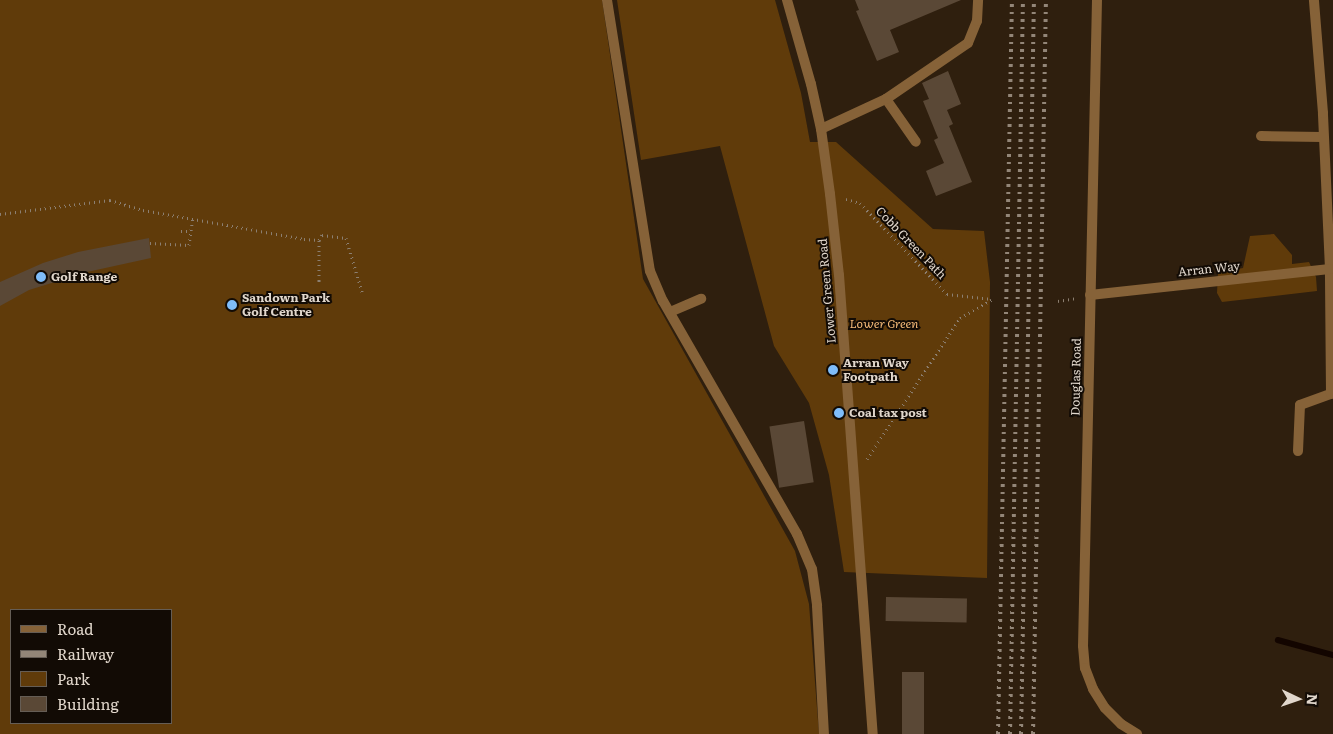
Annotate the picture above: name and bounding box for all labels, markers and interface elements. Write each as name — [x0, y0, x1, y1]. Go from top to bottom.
street label: Cobb Green Path — [873, 204, 949, 282]
street label: Lower Green Road — [815, 238, 839, 344]
street label: Arran Way — [1177, 259, 1241, 279]
place label: Golf Range — [51, 270, 117, 284]
marker: Golf Range — [35, 271, 47, 283]
place label: Sandown Park Golf Centre — [242, 291, 330, 319]
marker: Sandown Park Golf Centre — [226, 299, 238, 311]
park label: Lower Green — [850, 317, 918, 331]
street label: Douglas Road — [1068, 338, 1084, 416]
place label: Arran Way Footpath — [843, 356, 909, 384]
marker: Arran Way Footpath — [827, 364, 839, 376]
place label: Coal tax post — [849, 406, 927, 420]
marker: Coal tax post — [833, 407, 845, 419]
legend — [10, 609, 172, 724]
text: Road — [57, 617, 93, 640]
text: Railway — [57, 642, 114, 665]
text: Park — [57, 667, 90, 690]
north arrow — [1273, 674, 1323, 724]
text: Building — [57, 692, 119, 715]
text: N — [1303, 693, 1323, 706]

